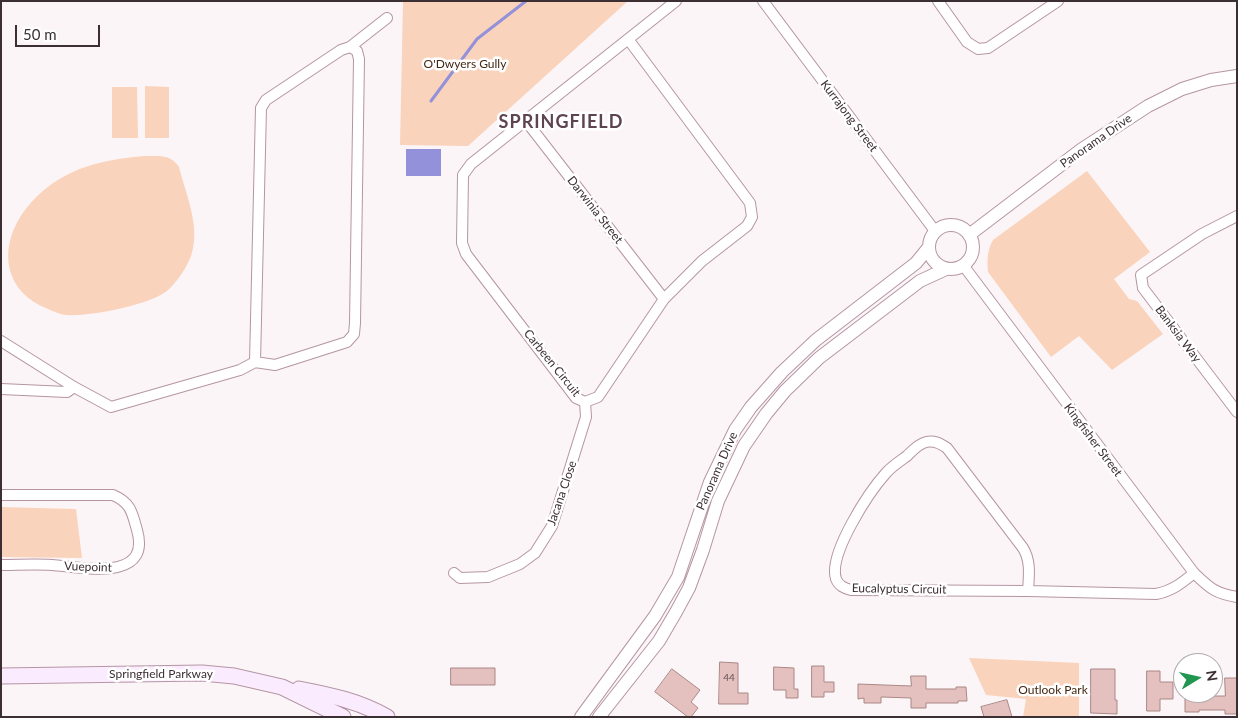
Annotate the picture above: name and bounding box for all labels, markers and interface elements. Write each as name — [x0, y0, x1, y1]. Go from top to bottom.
scale bar — [18, 15, 102, 47]
text: 50 m — [23, 25, 57, 43]
park label: O'Dwyers Gully — [424, 57, 506, 71]
street label: Kurrajong Street — [817, 77, 881, 155]
district label: SPRINGFIELD — [497, 111, 625, 133]
street label: Panorama Drive — [1057, 111, 1135, 171]
street label: Darwinia Street — [564, 173, 626, 247]
street label: Banksia Way — [1152, 303, 1204, 365]
street label: Carbeen Circuit — [521, 327, 583, 399]
street label: Kingfisher Street — [1061, 401, 1125, 479]
street label: Panorama Drive — [693, 430, 741, 512]
street label: Jacana Close — [544, 459, 580, 527]
street label: Vuepoint — [64, 559, 112, 575]
street label: Eucalyptus Circuit — [852, 581, 946, 597]
north arrow — [1173, 653, 1223, 703]
street label: Springfield Parkway — [109, 667, 213, 681]
text: N — [1203, 669, 1222, 682]
house number: 44 — [723, 672, 735, 684]
park label: Outlook Park — [1018, 683, 1088, 697]

